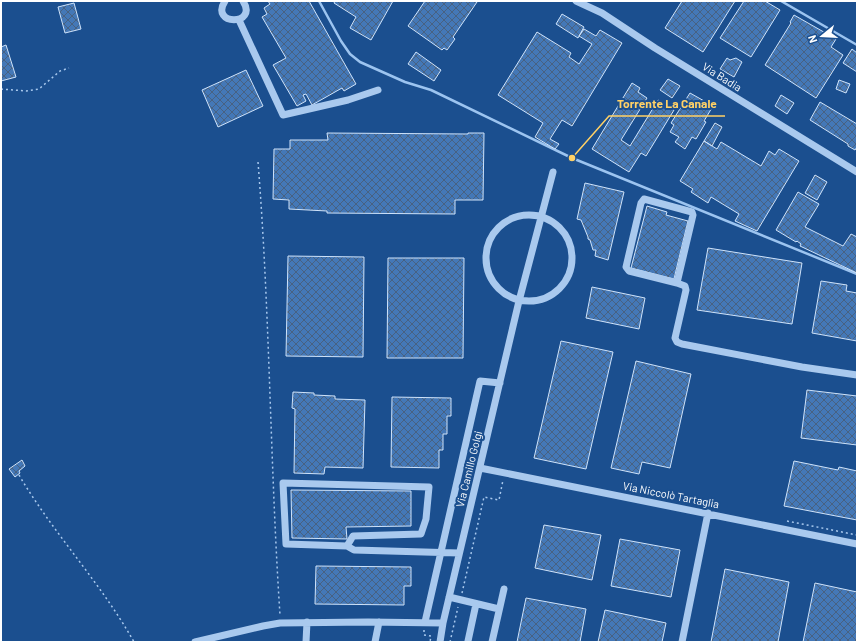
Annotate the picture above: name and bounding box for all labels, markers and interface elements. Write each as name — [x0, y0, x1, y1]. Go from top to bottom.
north arrow — [802, 16, 842, 56]
text: N — [805, 34, 819, 45]
street label: Via Badia — [700, 59, 744, 94]
callout: Torrente La Canale — [609, 92, 725, 116]
text: Torrente La Canale — [617, 96, 717, 110]
street label: Via Camillo Golgi — [453, 429, 484, 509]
street label: Via Niccolò Tartaglia — [622, 479, 720, 510]

